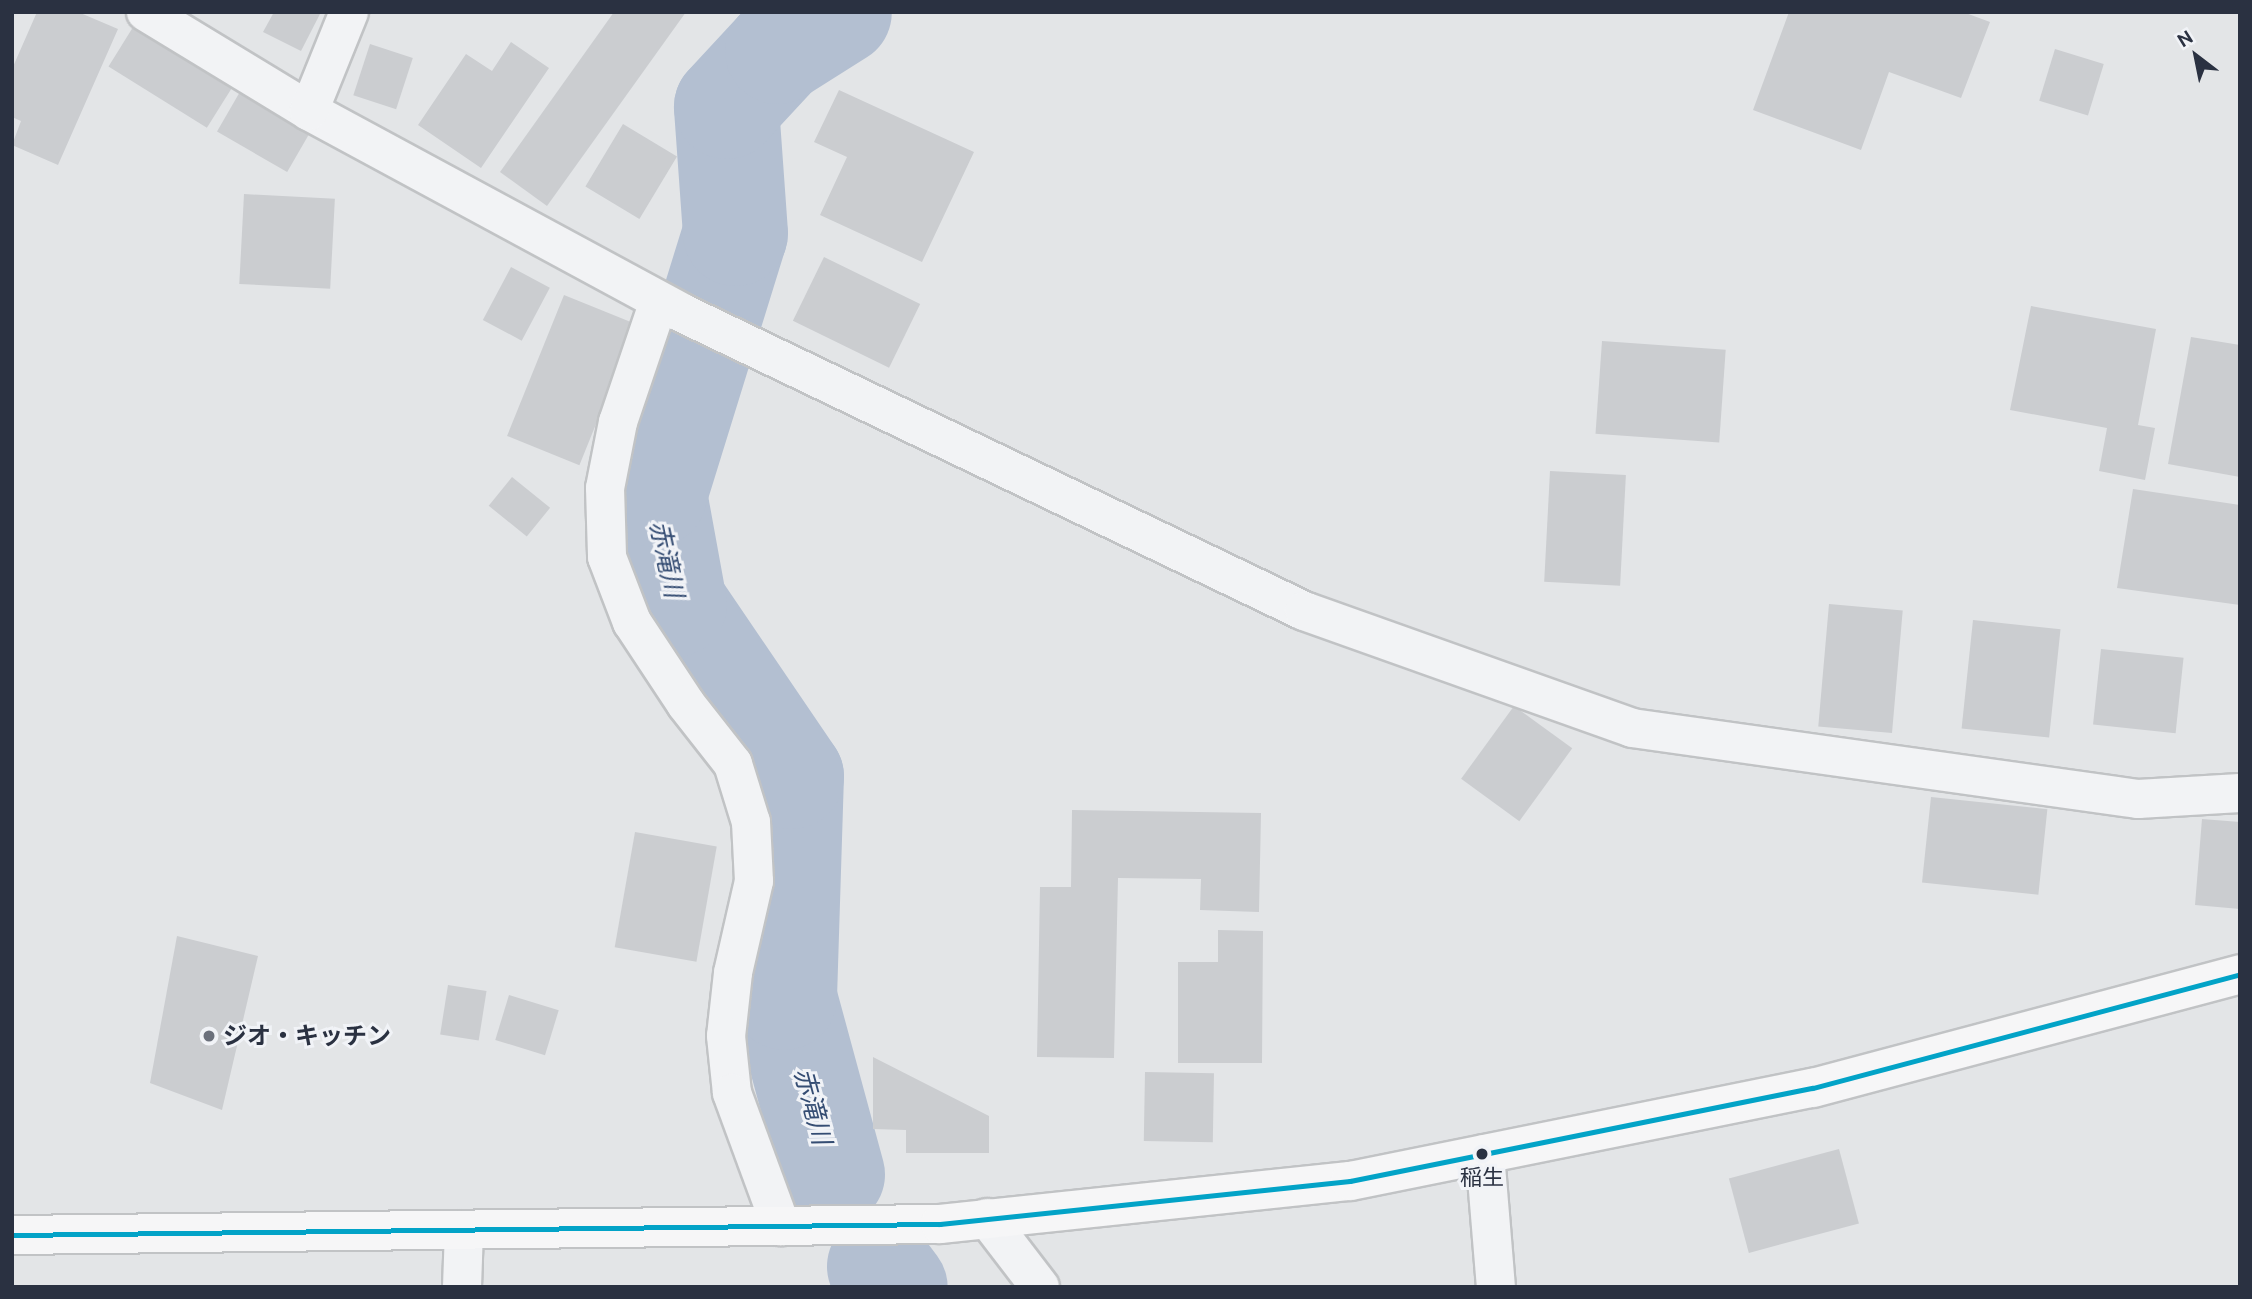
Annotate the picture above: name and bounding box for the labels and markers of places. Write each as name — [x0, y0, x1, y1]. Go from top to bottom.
place label: ジオ・キッチン — [223, 1022, 391, 1050]
marker: ジオ・キッチン — [201, 1028, 217, 1044]
marker: 稲生 — [1475, 1147, 1489, 1161]
place label: 稲生 — [1460, 1164, 1504, 1190]

